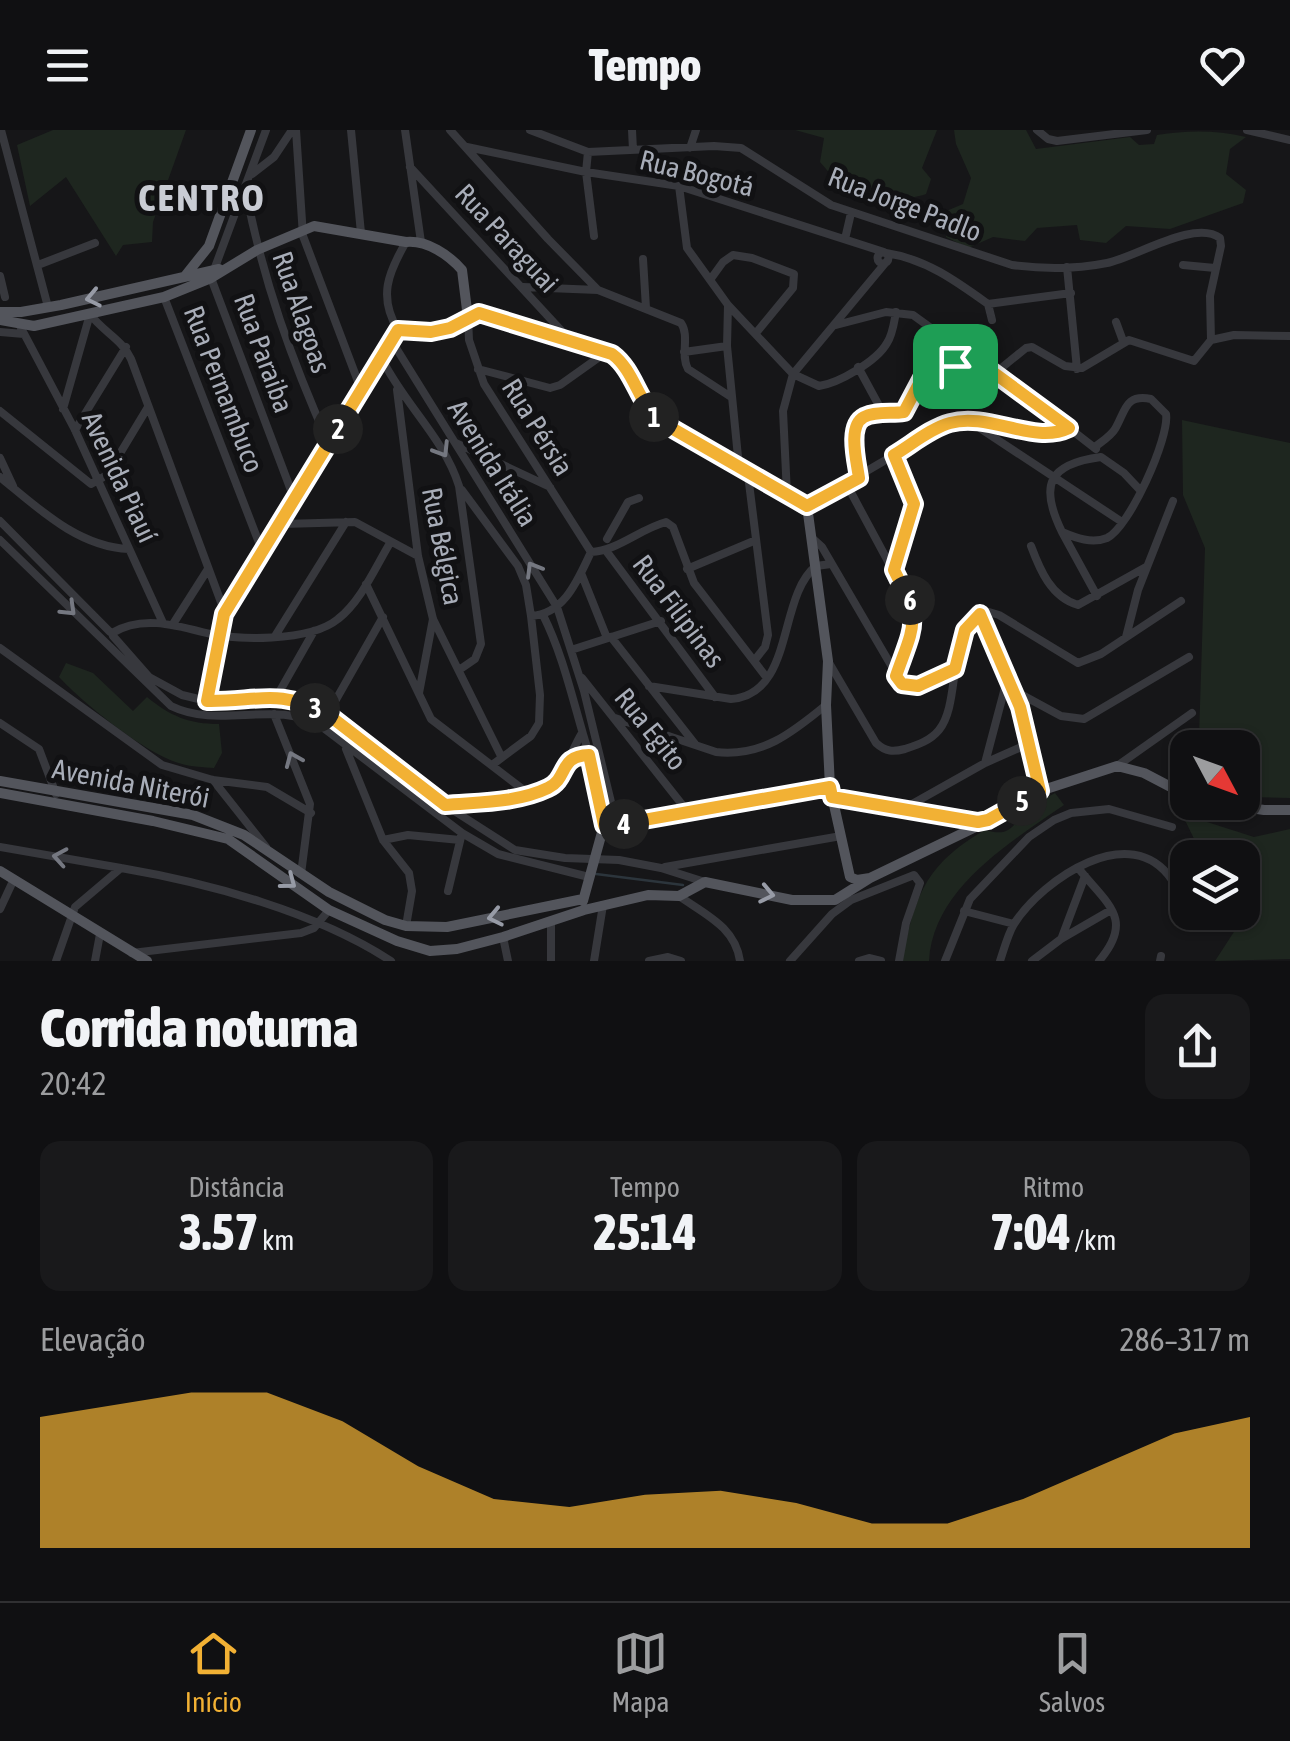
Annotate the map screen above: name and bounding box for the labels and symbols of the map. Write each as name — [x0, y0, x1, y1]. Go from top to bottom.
street label: Rua Bogotá — [637, 143, 757, 203]
street label: Rua Jorge Padlo — [824, 160, 986, 248]
district label: CENTRO — [138, 176, 266, 219]
street label: Rua Paraguai — [449, 177, 565, 299]
street label: Rua Alagoas — [266, 247, 338, 377]
one-way arrow — [85, 286, 102, 307]
street label: Rua Paraiba — [228, 289, 300, 417]
street label: Rua Pernambuco — [178, 301, 270, 477]
pin — [913, 324, 998, 409]
street label: Rua Pérsia — [496, 373, 580, 481]
pin: 1 — [629, 392, 679, 442]
street label: Avenida Itália — [442, 394, 544, 532]
pin: 2 — [313, 404, 363, 454]
street label: Avenida Piauí — [76, 407, 164, 547]
one-way arrow — [430, 439, 449, 457]
street label: Rua Bélgica — [416, 484, 470, 608]
street label: Rua Filipinas — [626, 549, 732, 673]
one-way arrow — [526, 562, 545, 580]
pin: 6 — [885, 575, 935, 625]
one-way arrow — [57, 597, 75, 615]
street label: Rua Egito — [608, 682, 694, 776]
pin: 3 — [290, 683, 340, 733]
north arrow — [1170, 730, 1260, 820]
one-way arrow — [285, 751, 305, 769]
street label: Avenida Niterói — [50, 752, 212, 814]
pin: 5 — [997, 776, 1047, 826]
pin: 4 — [599, 799, 649, 849]
one-way arrow — [52, 847, 69, 868]
one-way arrow — [278, 870, 296, 888]
one-way arrow — [758, 883, 775, 904]
one-way arrow — [487, 906, 504, 927]

